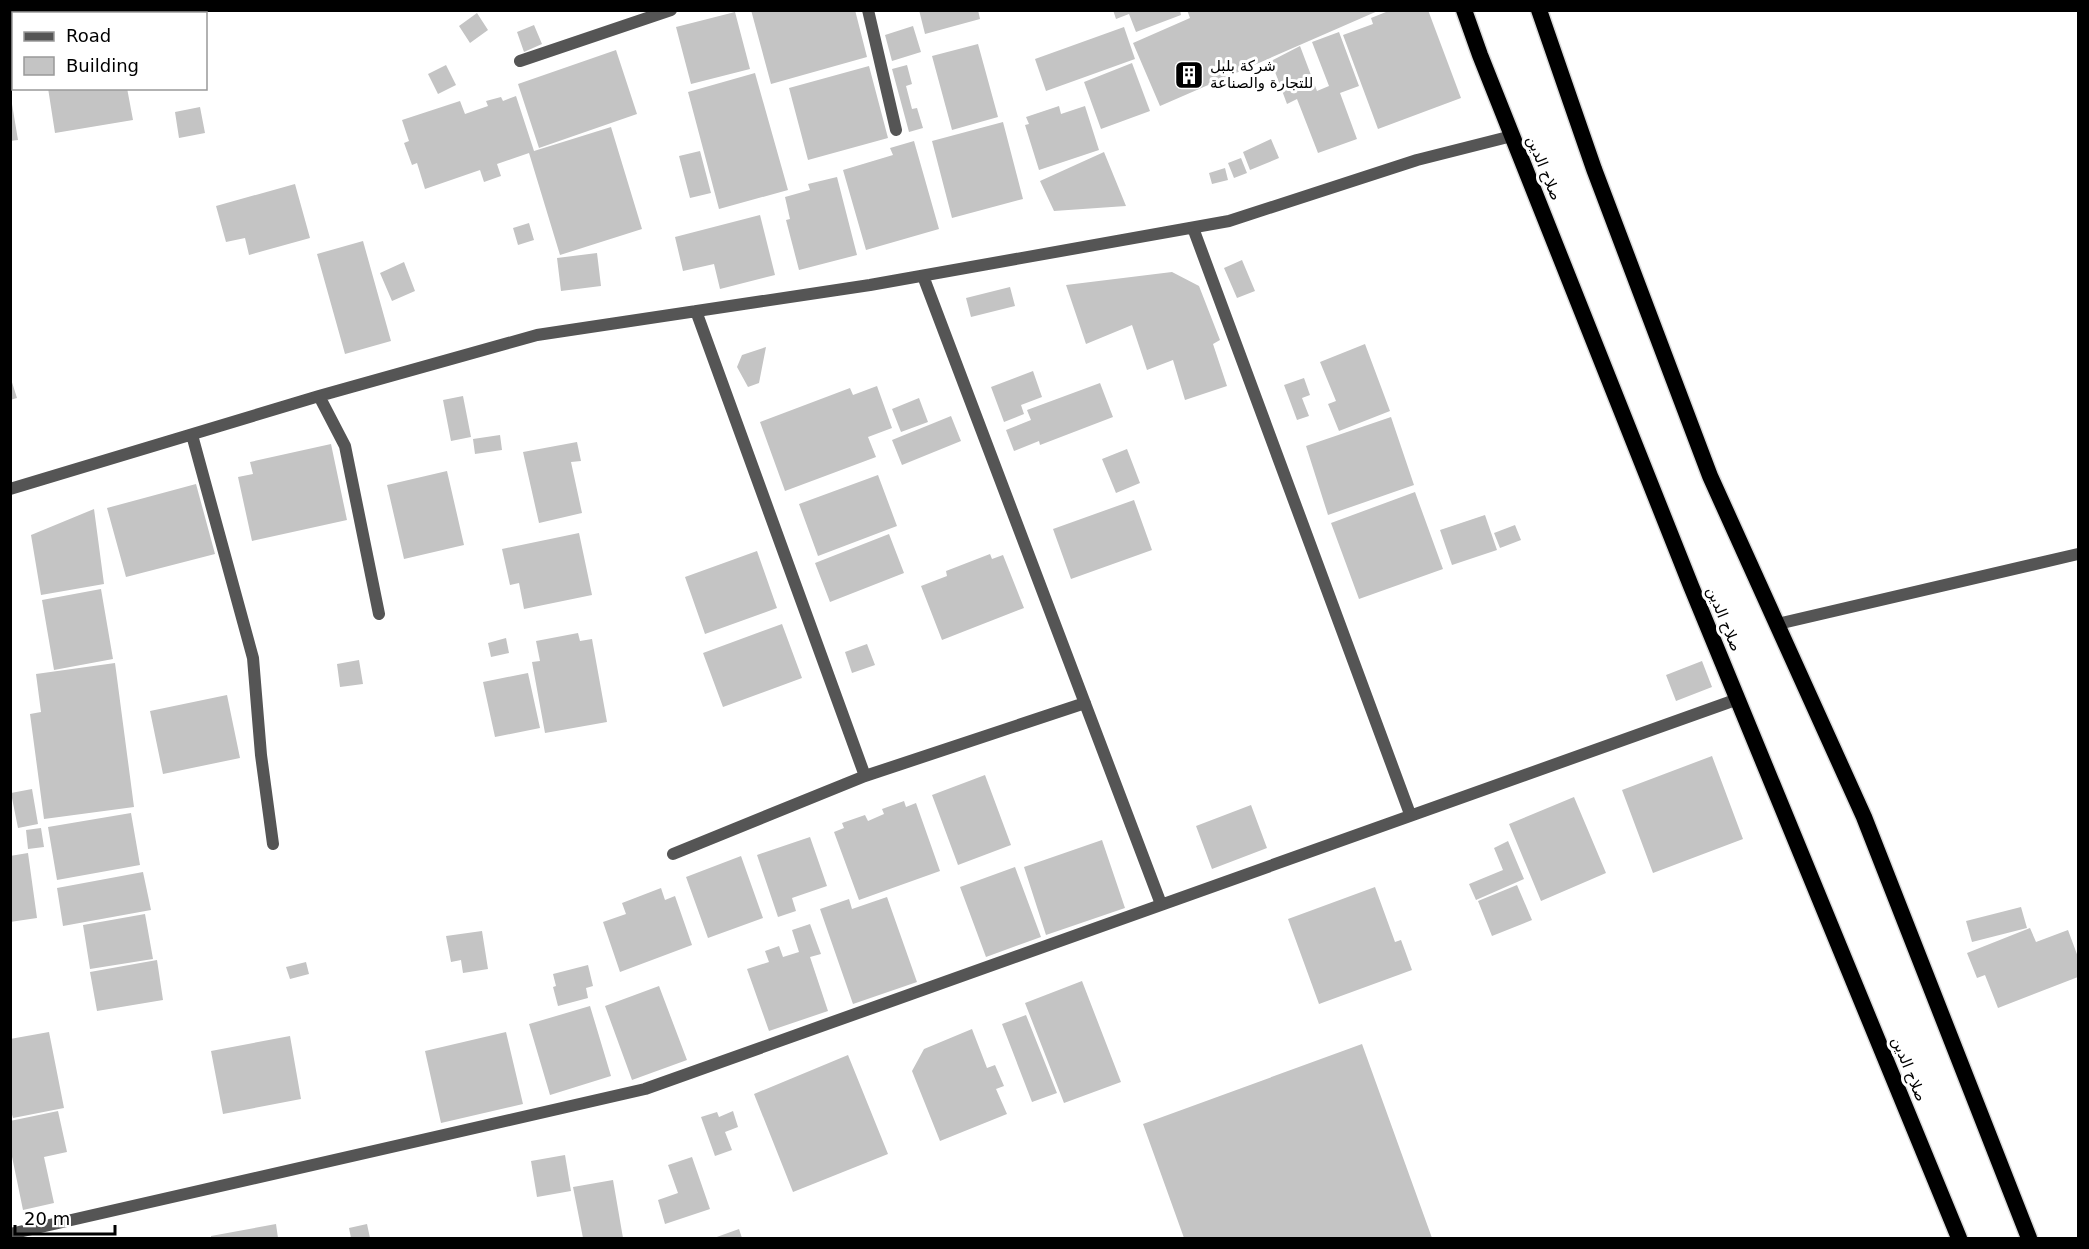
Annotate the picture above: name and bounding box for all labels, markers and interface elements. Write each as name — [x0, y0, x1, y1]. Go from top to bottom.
legend — [12, 12, 207, 90]
text: Road — [66, 25, 111, 46]
text: Building — [66, 55, 139, 76]
place label: شركة بلبل للتجارة والصناعة — [1210, 57, 1313, 92]
building icon: شركة بلبل للتجارة والصناعة — [1173, 59, 1205, 91]
street label: صلاح الدين — [1523, 133, 1565, 203]
street label: صلاح الدين — [1703, 584, 1745, 654]
street label: صلاح الدين — [1888, 1034, 1930, 1104]
scale bar — [15, 1198, 116, 1236]
text: 20 m — [24, 1208, 70, 1229]

